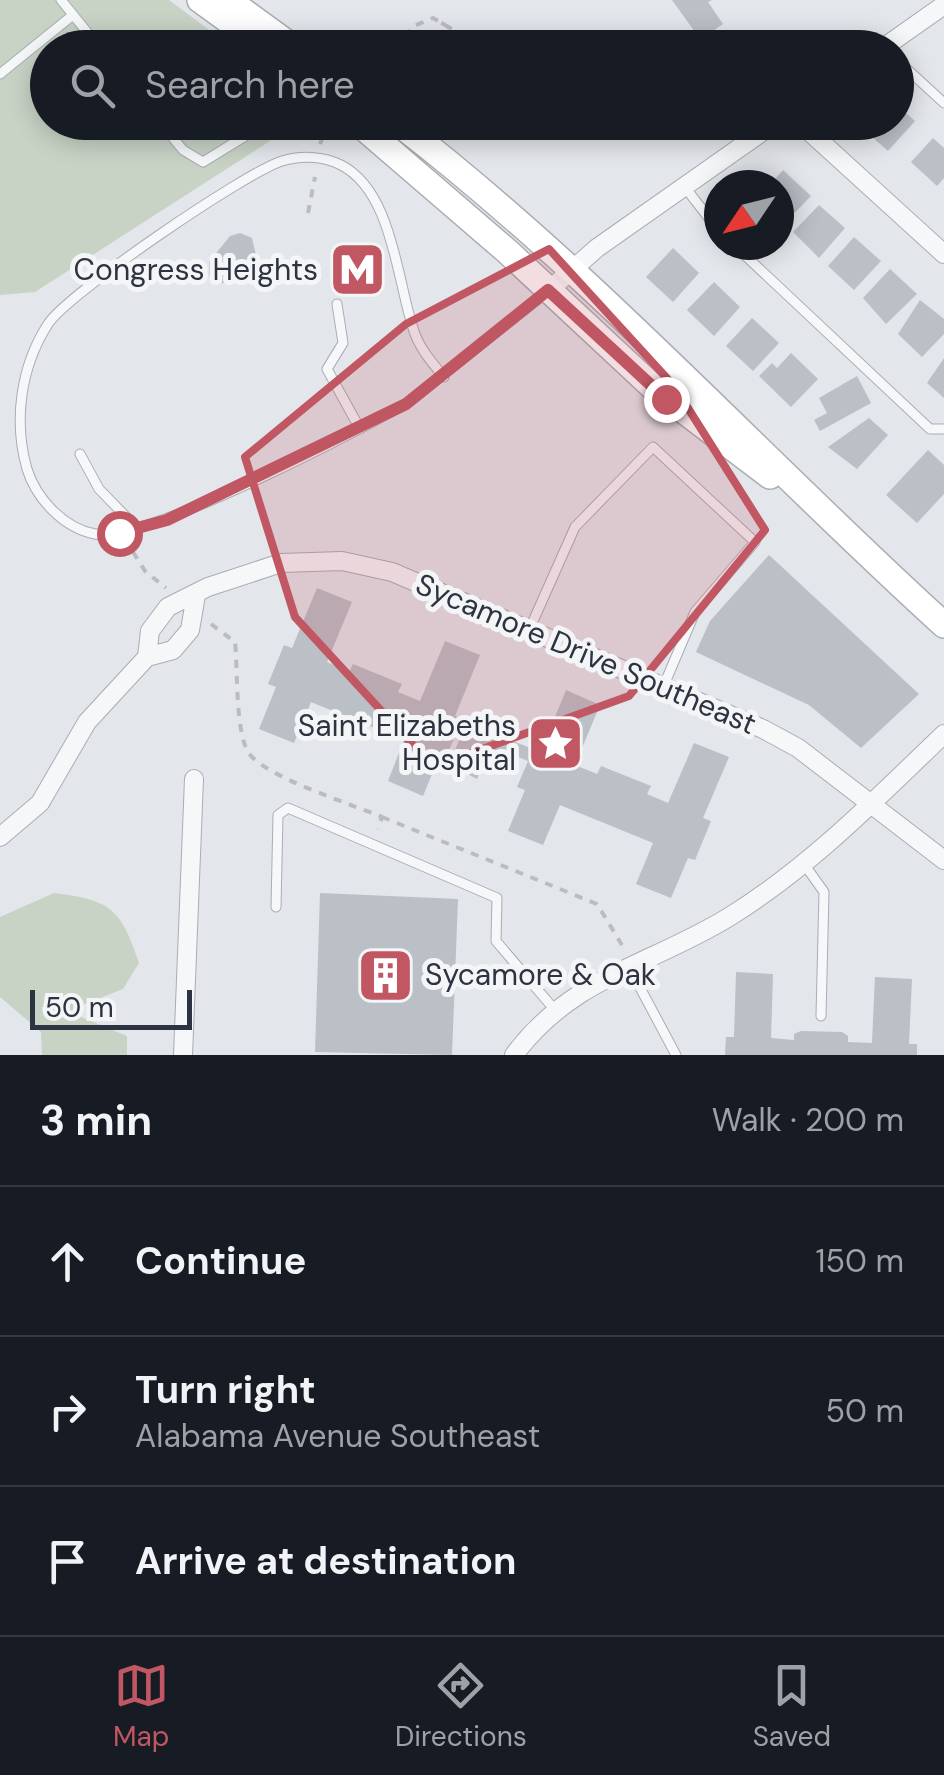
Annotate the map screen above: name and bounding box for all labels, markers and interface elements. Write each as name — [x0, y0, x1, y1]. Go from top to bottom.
search box — [30, 30, 914, 140]
icon: search — [65, 58, 120, 113]
text: Search here — [145, 60, 355, 110]
north arrow — [704, 170, 794, 260]
metro station icon: Congress Heights — [327, 240, 387, 300]
place label: Congress Heights — [74, 250, 318, 289]
route end — [644, 377, 690, 423]
route start — [97, 511, 143, 557]
street label: Sycamore Drive Southeast — [410, 564, 762, 743]
place label: Saint Elizabeths Hospital — [298, 706, 516, 779]
place icon: Saint Elizabeths Hospital — [525, 713, 585, 773]
building icon: Sycamore & Oak — [356, 945, 416, 1005]
place label: Sycamore & Oak — [425, 955, 656, 994]
scale bar — [30, 985, 192, 1030]
text: 50 m — [45, 989, 114, 1026]
text: 3 min — [40, 1093, 152, 1148]
text: Walk · 200 m — [712, 1099, 904, 1141]
icon: ahead — [40, 1234, 95, 1289]
text: Continue — [135, 1236, 306, 1286]
text: 150 m — [816, 1240, 904, 1282]
text: Turn right — [135, 1365, 316, 1415]
icon: right — [40, 1384, 95, 1439]
text: 50 m — [826, 1390, 904, 1432]
text: Alabama Avenue Southeast — [135, 1415, 540, 1457]
icon: arrive — [40, 1534, 95, 1589]
text: Arrive at destination — [135, 1536, 517, 1586]
tab: Map — [113, 1658, 169, 1755]
tab: Directions — [395, 1658, 527, 1755]
tab: Saved — [753, 1658, 831, 1755]

